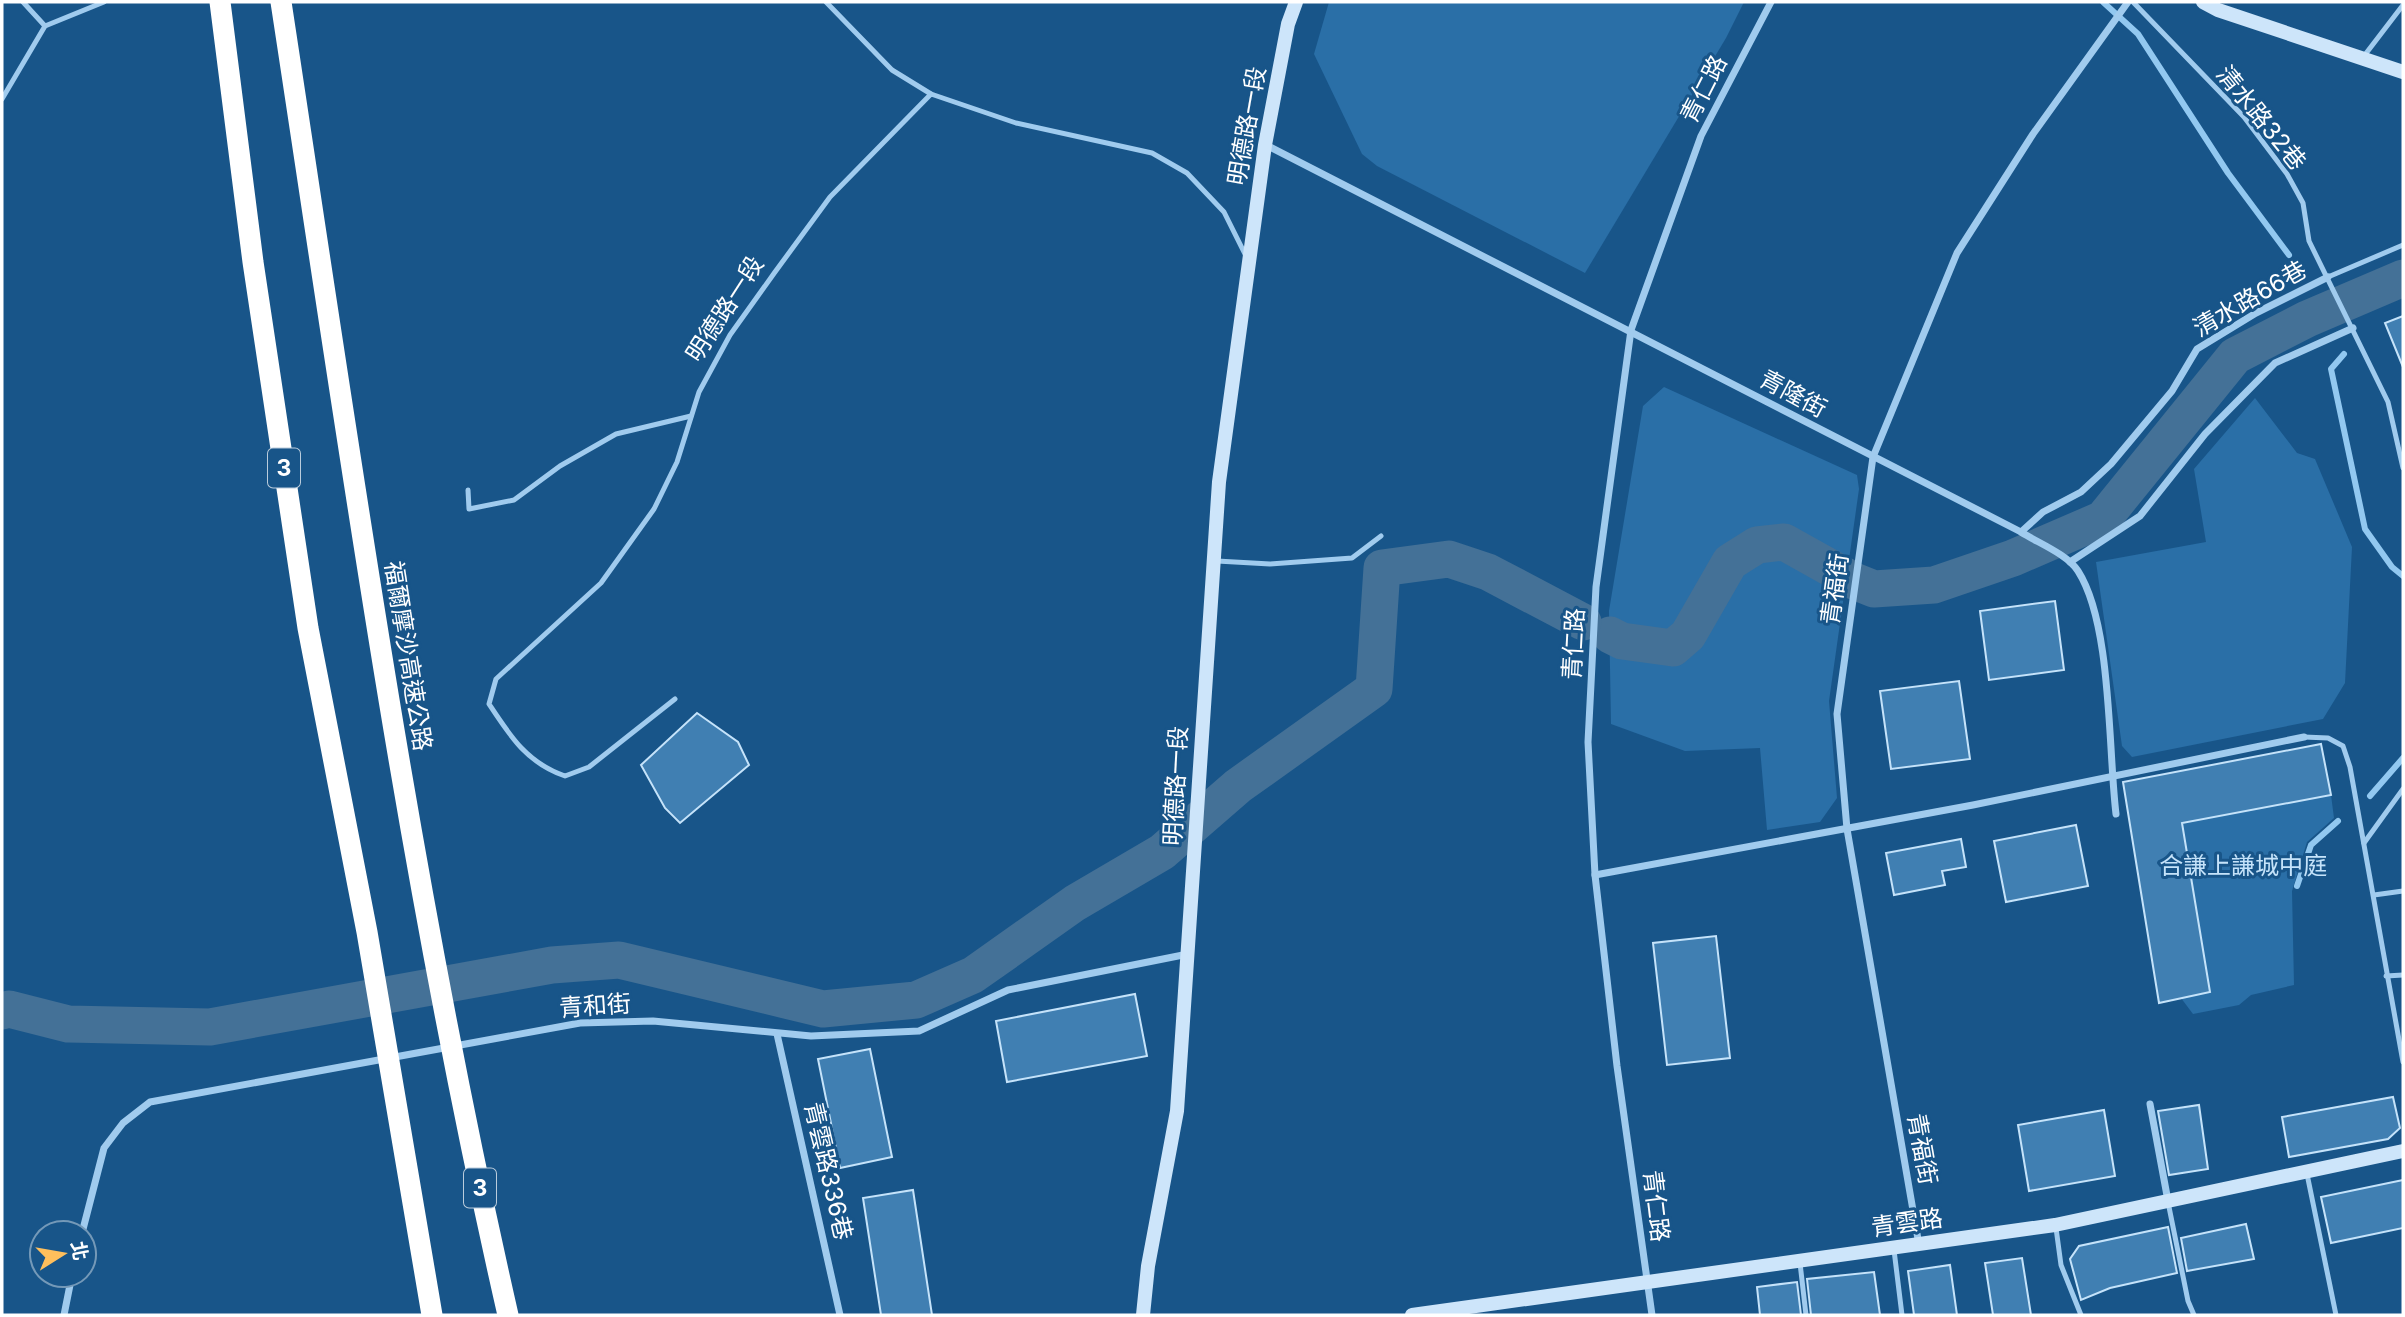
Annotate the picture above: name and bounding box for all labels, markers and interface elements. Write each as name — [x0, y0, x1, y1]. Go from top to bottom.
street label: 青仁路 — [1674, 50, 1733, 127]
street label: 清水路32巷 — [2211, 60, 2312, 176]
street label: 明德路一段 — [1222, 64, 1271, 188]
street label: 明德路一段 — [680, 251, 769, 367]
street label: 清水路66巷 — [2188, 255, 2311, 343]
street label: 青隆街 — [1755, 364, 1832, 423]
road number: 3 — [268, 448, 300, 488]
street label: 青福街 — [1815, 551, 1854, 627]
street label: 福爾摩沙高速公路 — [379, 559, 438, 753]
street label: 青仁路 — [1557, 607, 1590, 681]
street label: 明德路一段 — [1158, 725, 1193, 847]
park label: 合謙上謙城中庭 — [2159, 851, 2327, 880]
street label: 青和街 — [558, 989, 632, 1022]
street label: 青雲路336巷 — [799, 1099, 858, 1243]
street label: 青福街 — [1902, 1111, 1943, 1187]
road number: 3 — [464, 1168, 496, 1208]
street label: 青仁路 — [1638, 1168, 1675, 1243]
street label: 青雲路 — [1869, 1203, 1945, 1242]
north arrow — [28, 1219, 98, 1289]
text: 北 — [66, 1239, 92, 1262]

